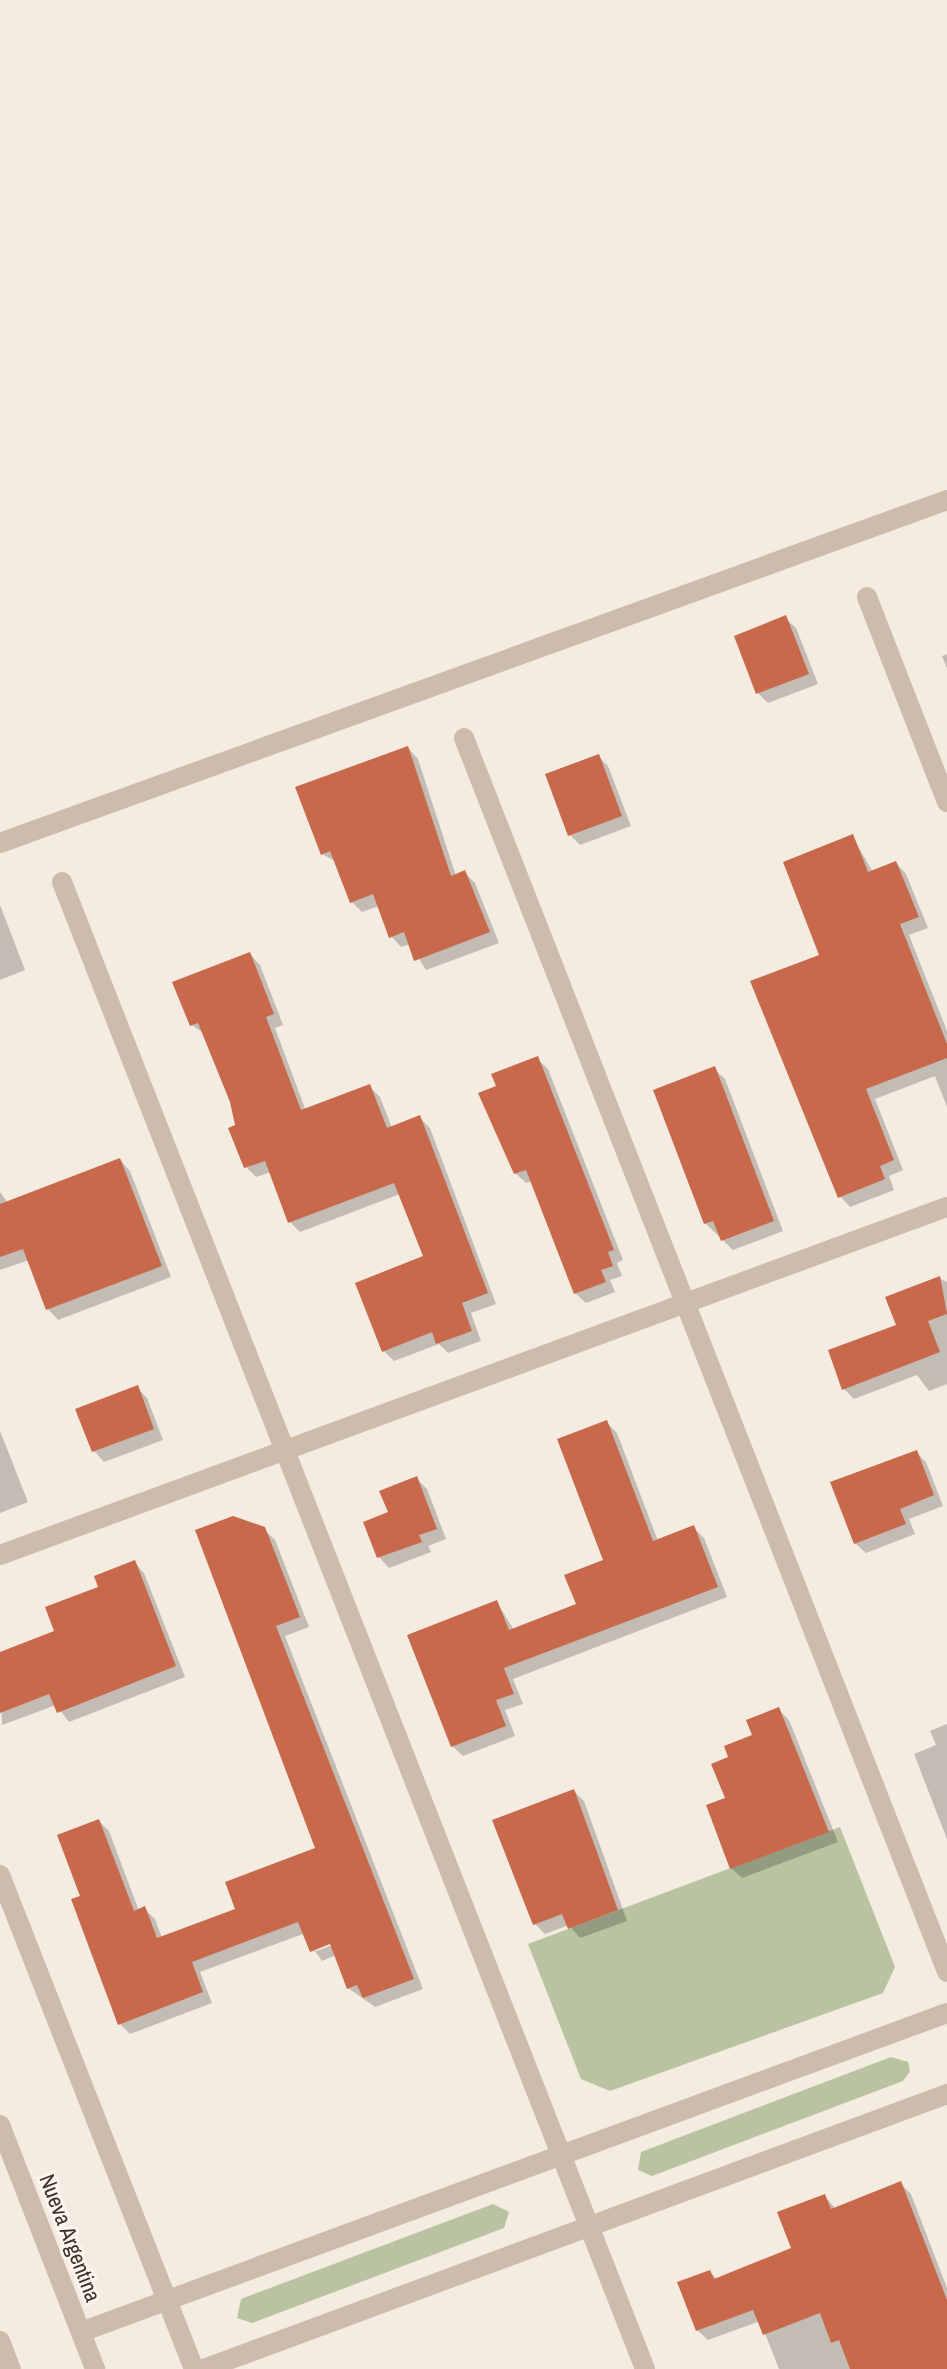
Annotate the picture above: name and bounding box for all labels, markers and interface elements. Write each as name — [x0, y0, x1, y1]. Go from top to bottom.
street label: Nueva Argentina — [33, 2170, 107, 2306]

